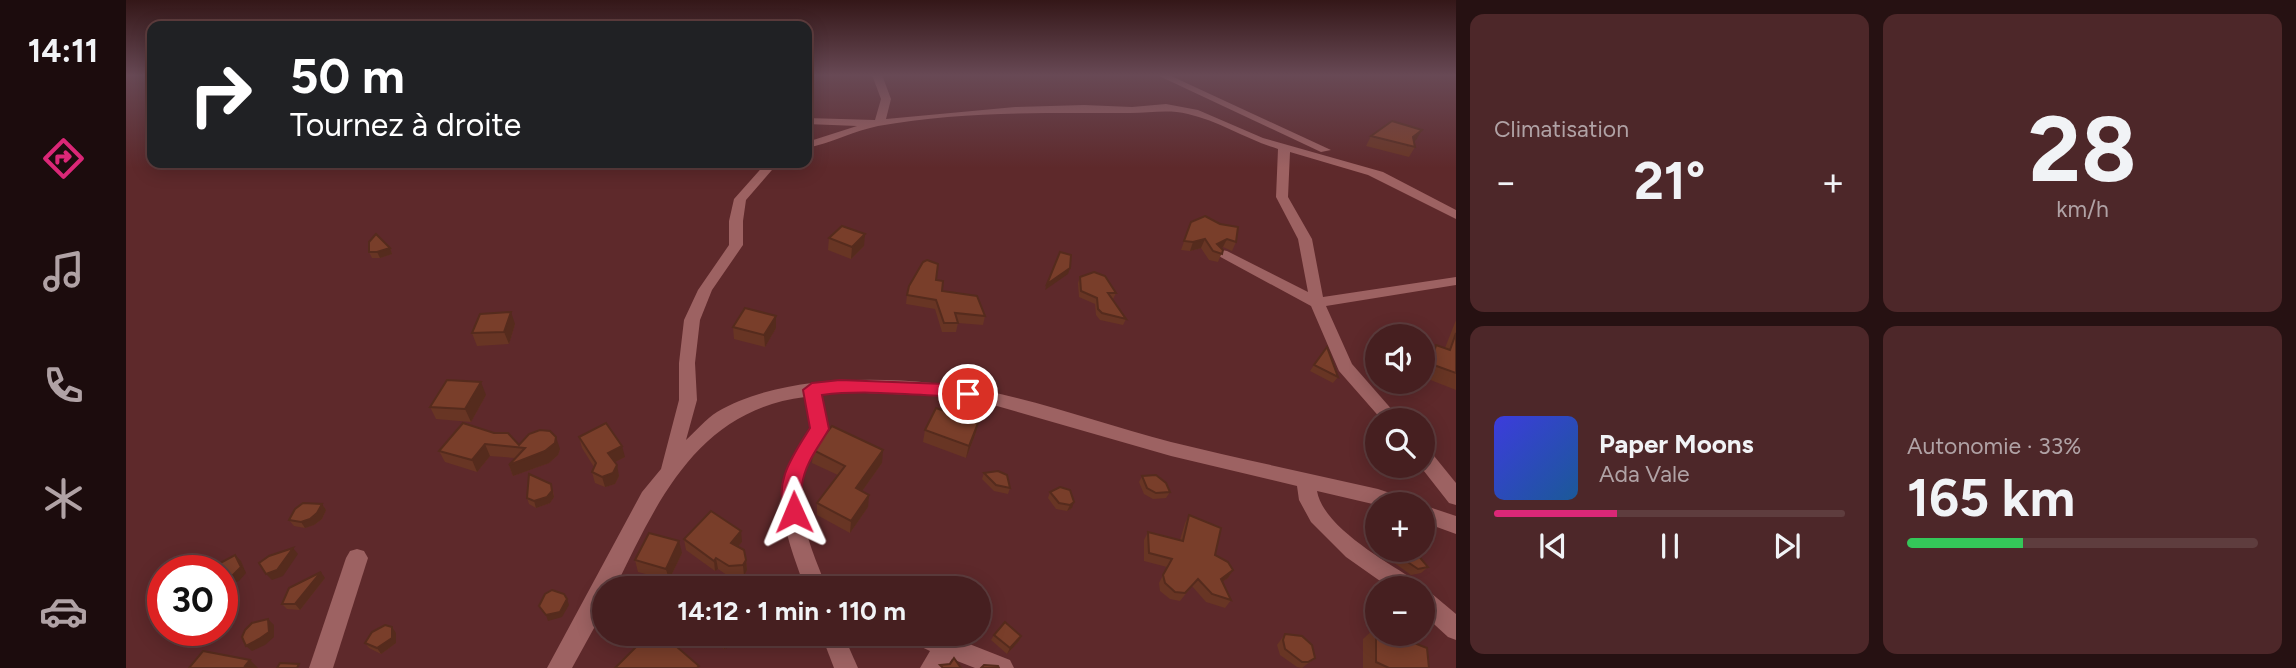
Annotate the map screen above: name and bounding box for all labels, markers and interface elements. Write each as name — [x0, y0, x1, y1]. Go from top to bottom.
text: 14:11 — [28, 32, 98, 70]
text: 50 m — [290, 46, 405, 105]
icon: right — [175, 49, 266, 140]
text: 28 — [2028, 95, 2137, 204]
text: Tournez à droite — [290, 106, 521, 144]
text: Climatisation — [1494, 115, 1629, 143]
icon: directions — [39, 134, 88, 183]
text: 21° — [1634, 150, 1705, 212]
text: − — [1494, 159, 1518, 205]
text: + — [1821, 159, 1845, 205]
text: km/h — [2056, 195, 2109, 223]
icon: music — [39, 247, 88, 296]
map controls — [1365, 324, 1435, 646]
button: sound — [1365, 324, 1435, 394]
icon: phone — [39, 361, 88, 410]
pin — [938, 364, 998, 424]
icon: arrive — [949, 375, 987, 413]
button: search — [1365, 408, 1435, 478]
text: Paper Moons — [1599, 428, 1754, 460]
text: Autonomie · 33% — [1907, 432, 2081, 460]
text: Ada Vale — [1599, 460, 1690, 488]
text: 165 km — [1907, 467, 2075, 529]
icon: climate — [39, 474, 88, 523]
position arrow — [757, 475, 831, 549]
button: + — [1365, 492, 1435, 562]
icon: previous — [1534, 527, 1572, 565]
icon: pause — [1651, 527, 1689, 565]
icon: next — [1768, 527, 1806, 565]
speed limit sign: 30 — [147, 555, 238, 646]
button: − — [1365, 576, 1435, 646]
icon: car — [39, 587, 88, 636]
text: 14:12 · 1 min · 110 m — [677, 595, 906, 627]

